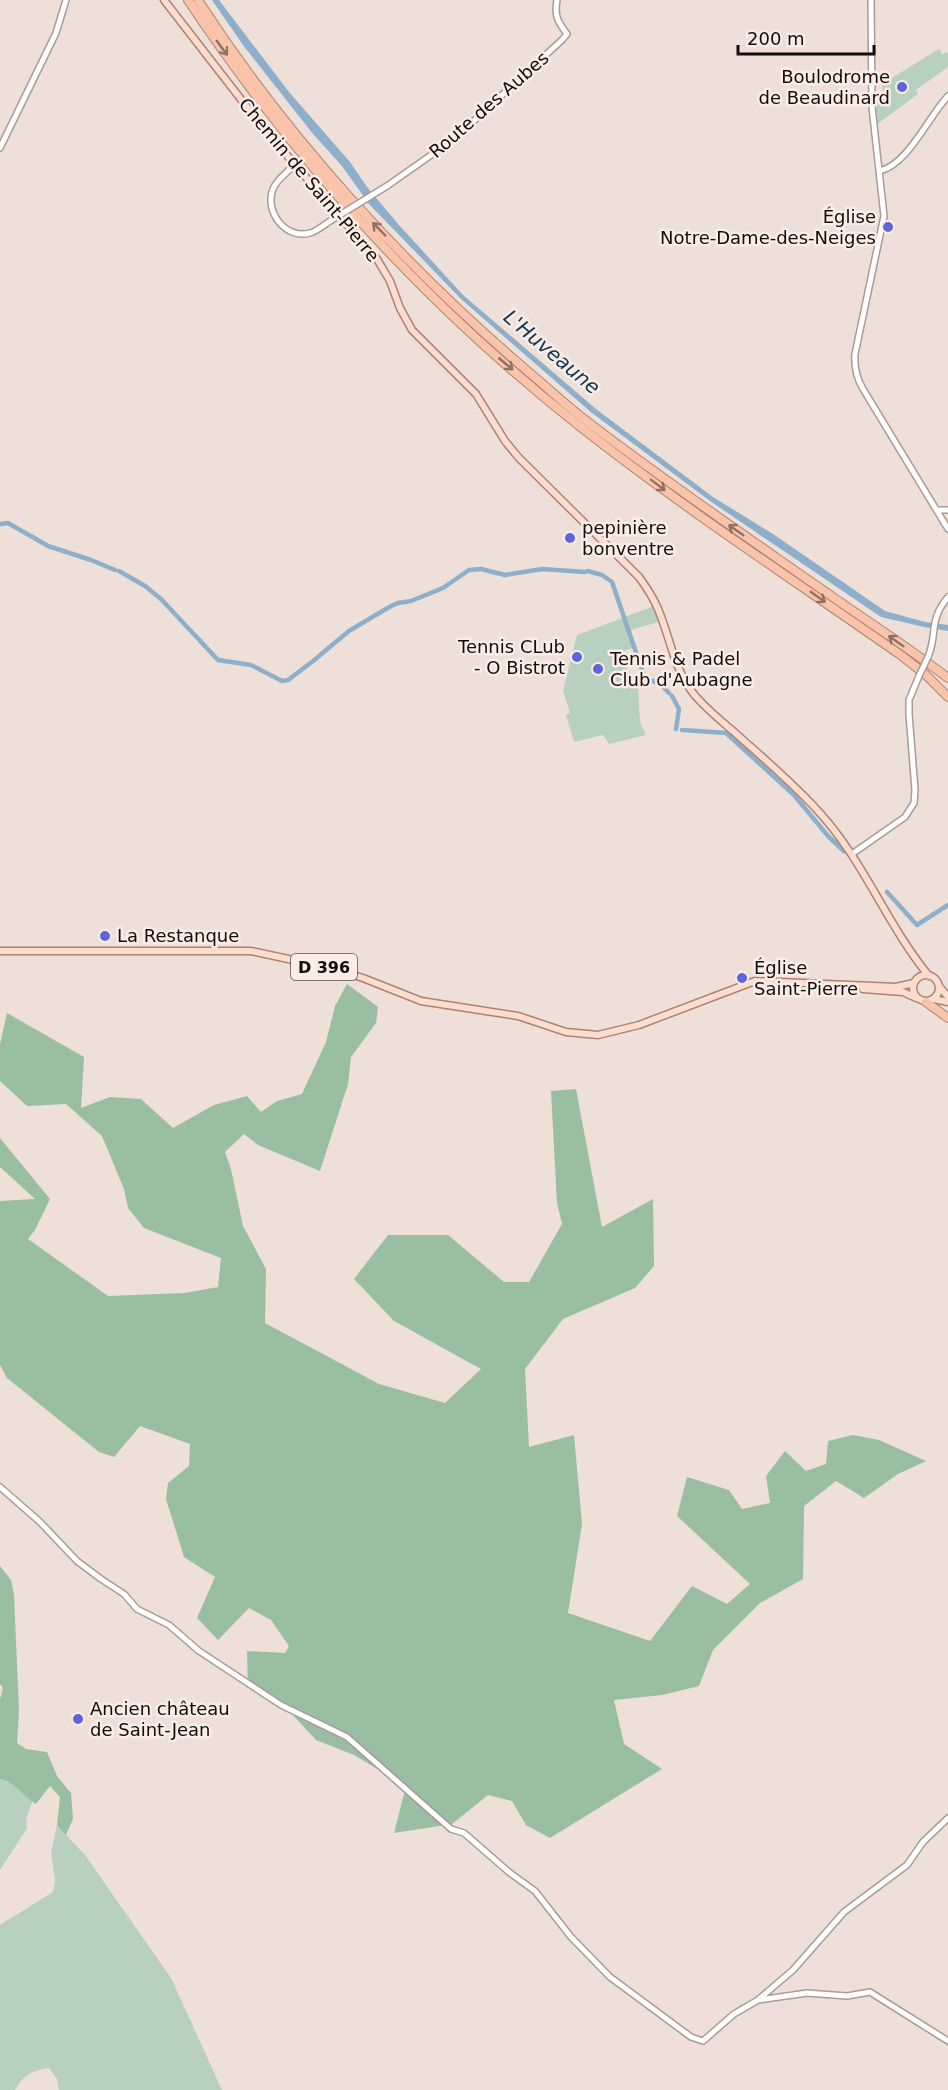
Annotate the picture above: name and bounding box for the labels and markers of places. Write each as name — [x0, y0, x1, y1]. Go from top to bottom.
place label: Boulodrome de Beaudinard — [759, 66, 890, 108]
marker: Boulodrome de Beaudinard — [895, 80, 909, 94]
place label: Église Notre-Dame-des-Neiges — [660, 206, 876, 248]
marker: Église Notre-Dame-des-Neiges — [881, 220, 895, 234]
place label: pepinière bonventre — [582, 517, 674, 559]
marker: pepinière bonventre — [563, 531, 577, 545]
place label: Tennis CLub - O Bistrot — [457, 636, 565, 678]
place label: Tennis & Padel Club d'Aubagne — [609, 648, 753, 690]
marker: Tennis CLub - O Bistrot — [570, 650, 584, 664]
marker: Tennis & Padel Club d'Aubagne — [591, 662, 605, 676]
place label: La Restanque — [117, 925, 239, 946]
marker: La Restanque — [98, 929, 112, 943]
place label: Église Saint-Pierre — [754, 957, 858, 999]
marker: Église Saint-Pierre — [735, 971, 749, 985]
place label: Ancien château de Saint-Jean — [90, 1698, 230, 1740]
marker: Ancien château de Saint-Jean — [71, 1712, 85, 1726]

